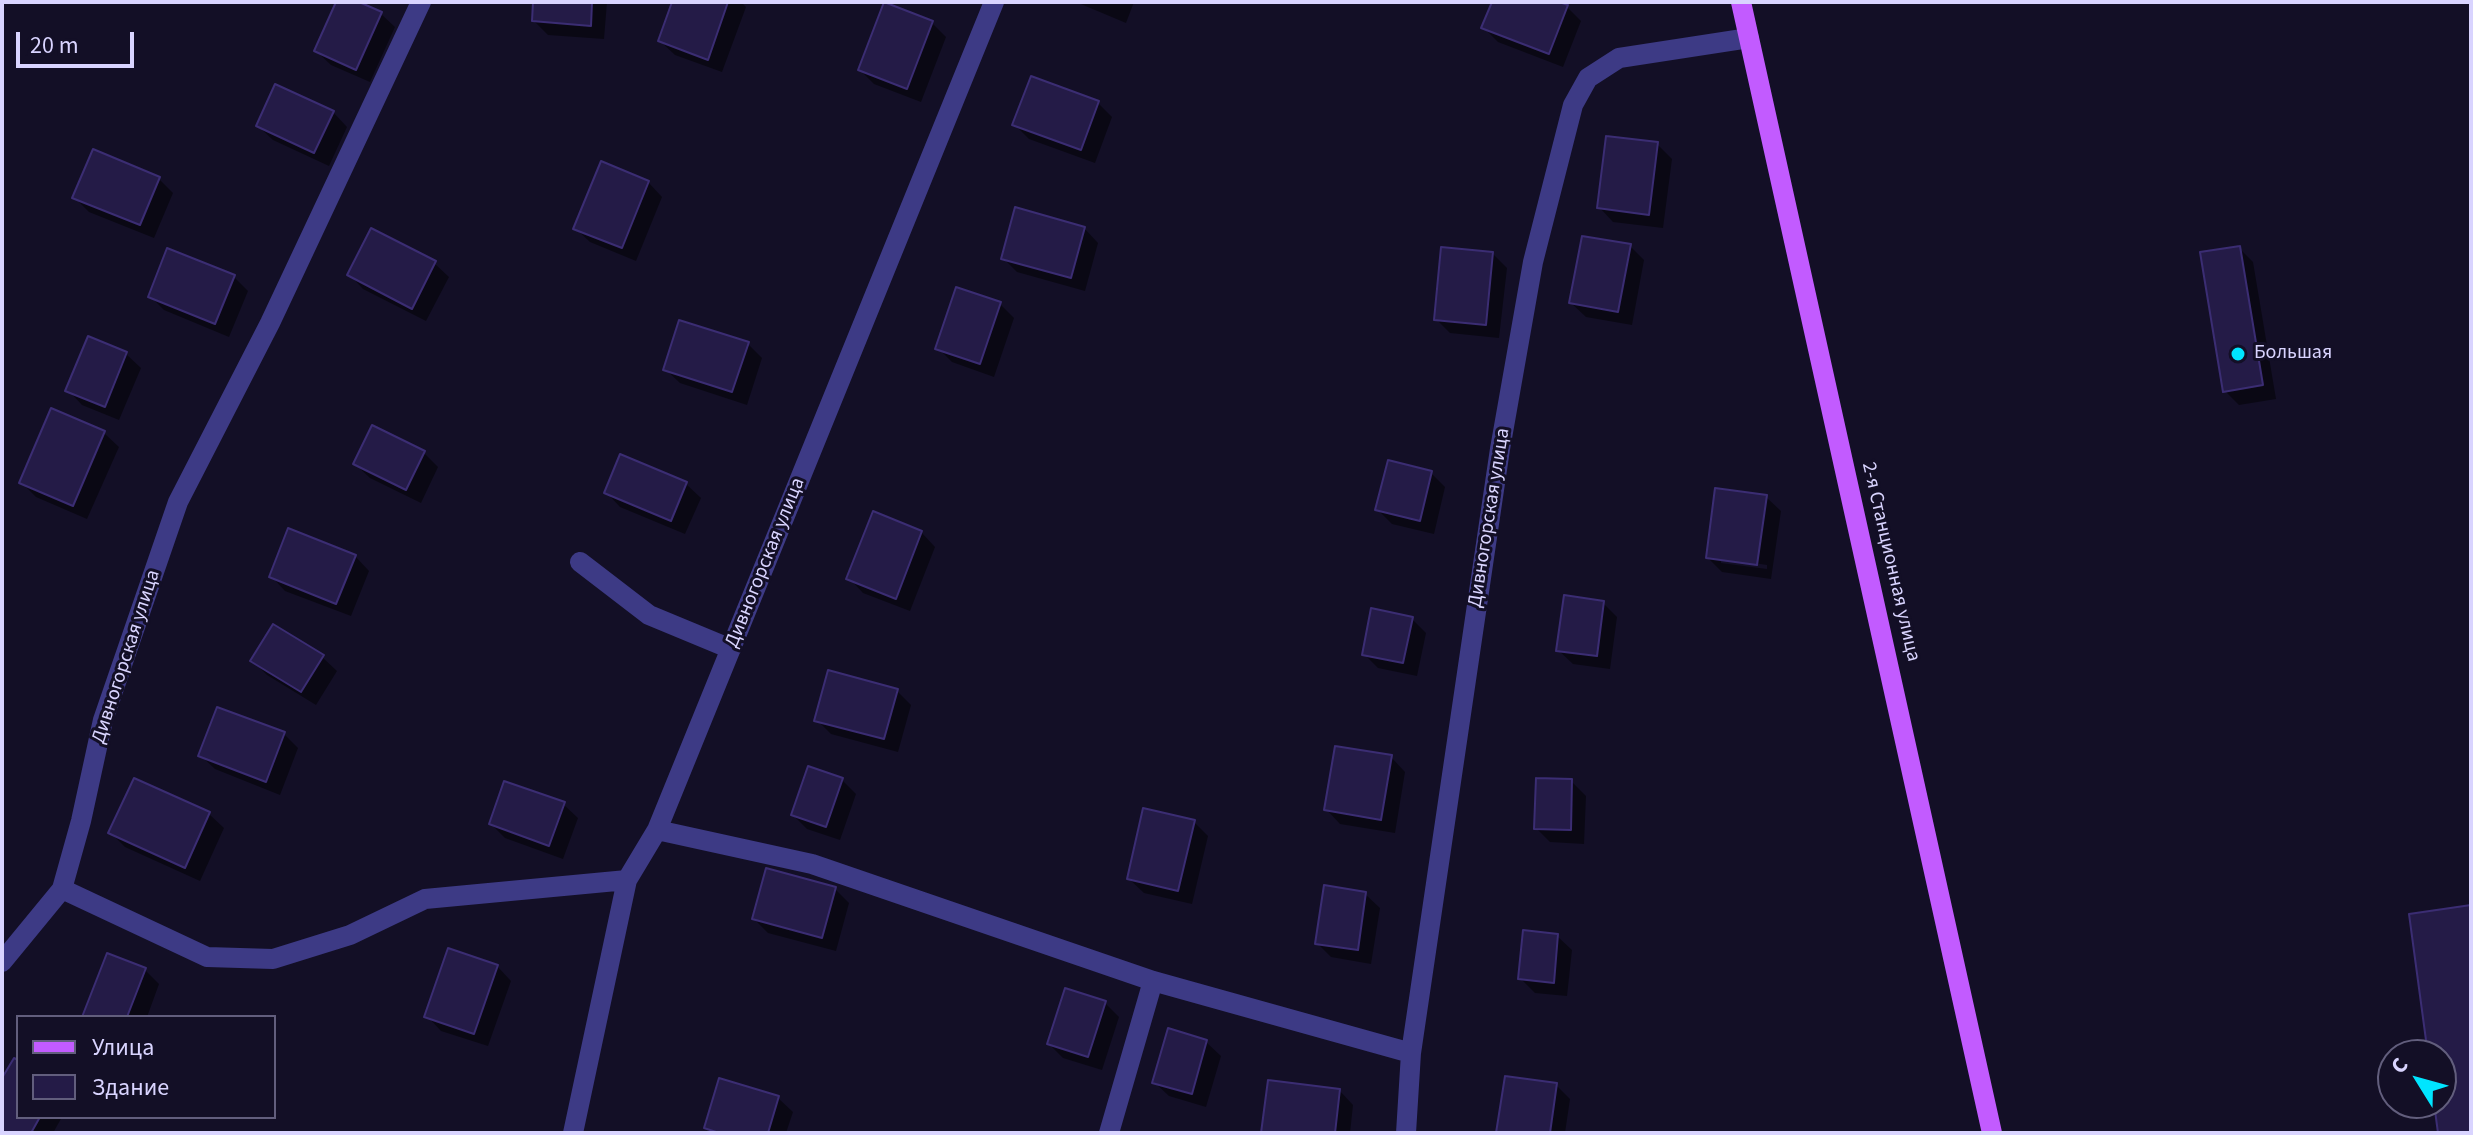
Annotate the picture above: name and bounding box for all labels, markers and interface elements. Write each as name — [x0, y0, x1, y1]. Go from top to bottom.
scale bar — [20, 16, 138, 66]
text: 20 m — [30, 28, 79, 63]
place label: Большая — [2254, 342, 2332, 366]
marker: Большая — [2229, 345, 2247, 363]
street label: Дивногорская улица — [1464, 427, 1516, 609]
street label: 2-я Станционная улица — [1855, 460, 1925, 664]
street label: Дивногорская улица — [721, 474, 811, 652]
street label: Дивногорская улица — [88, 567, 166, 747]
legend — [16, 1015, 276, 1119]
text: Улица — [92, 1030, 154, 1065]
north arrow — [2377, 1039, 2457, 1119]
text: С — [2383, 1051, 2416, 1081]
text: Здание — [92, 1070, 169, 1105]

